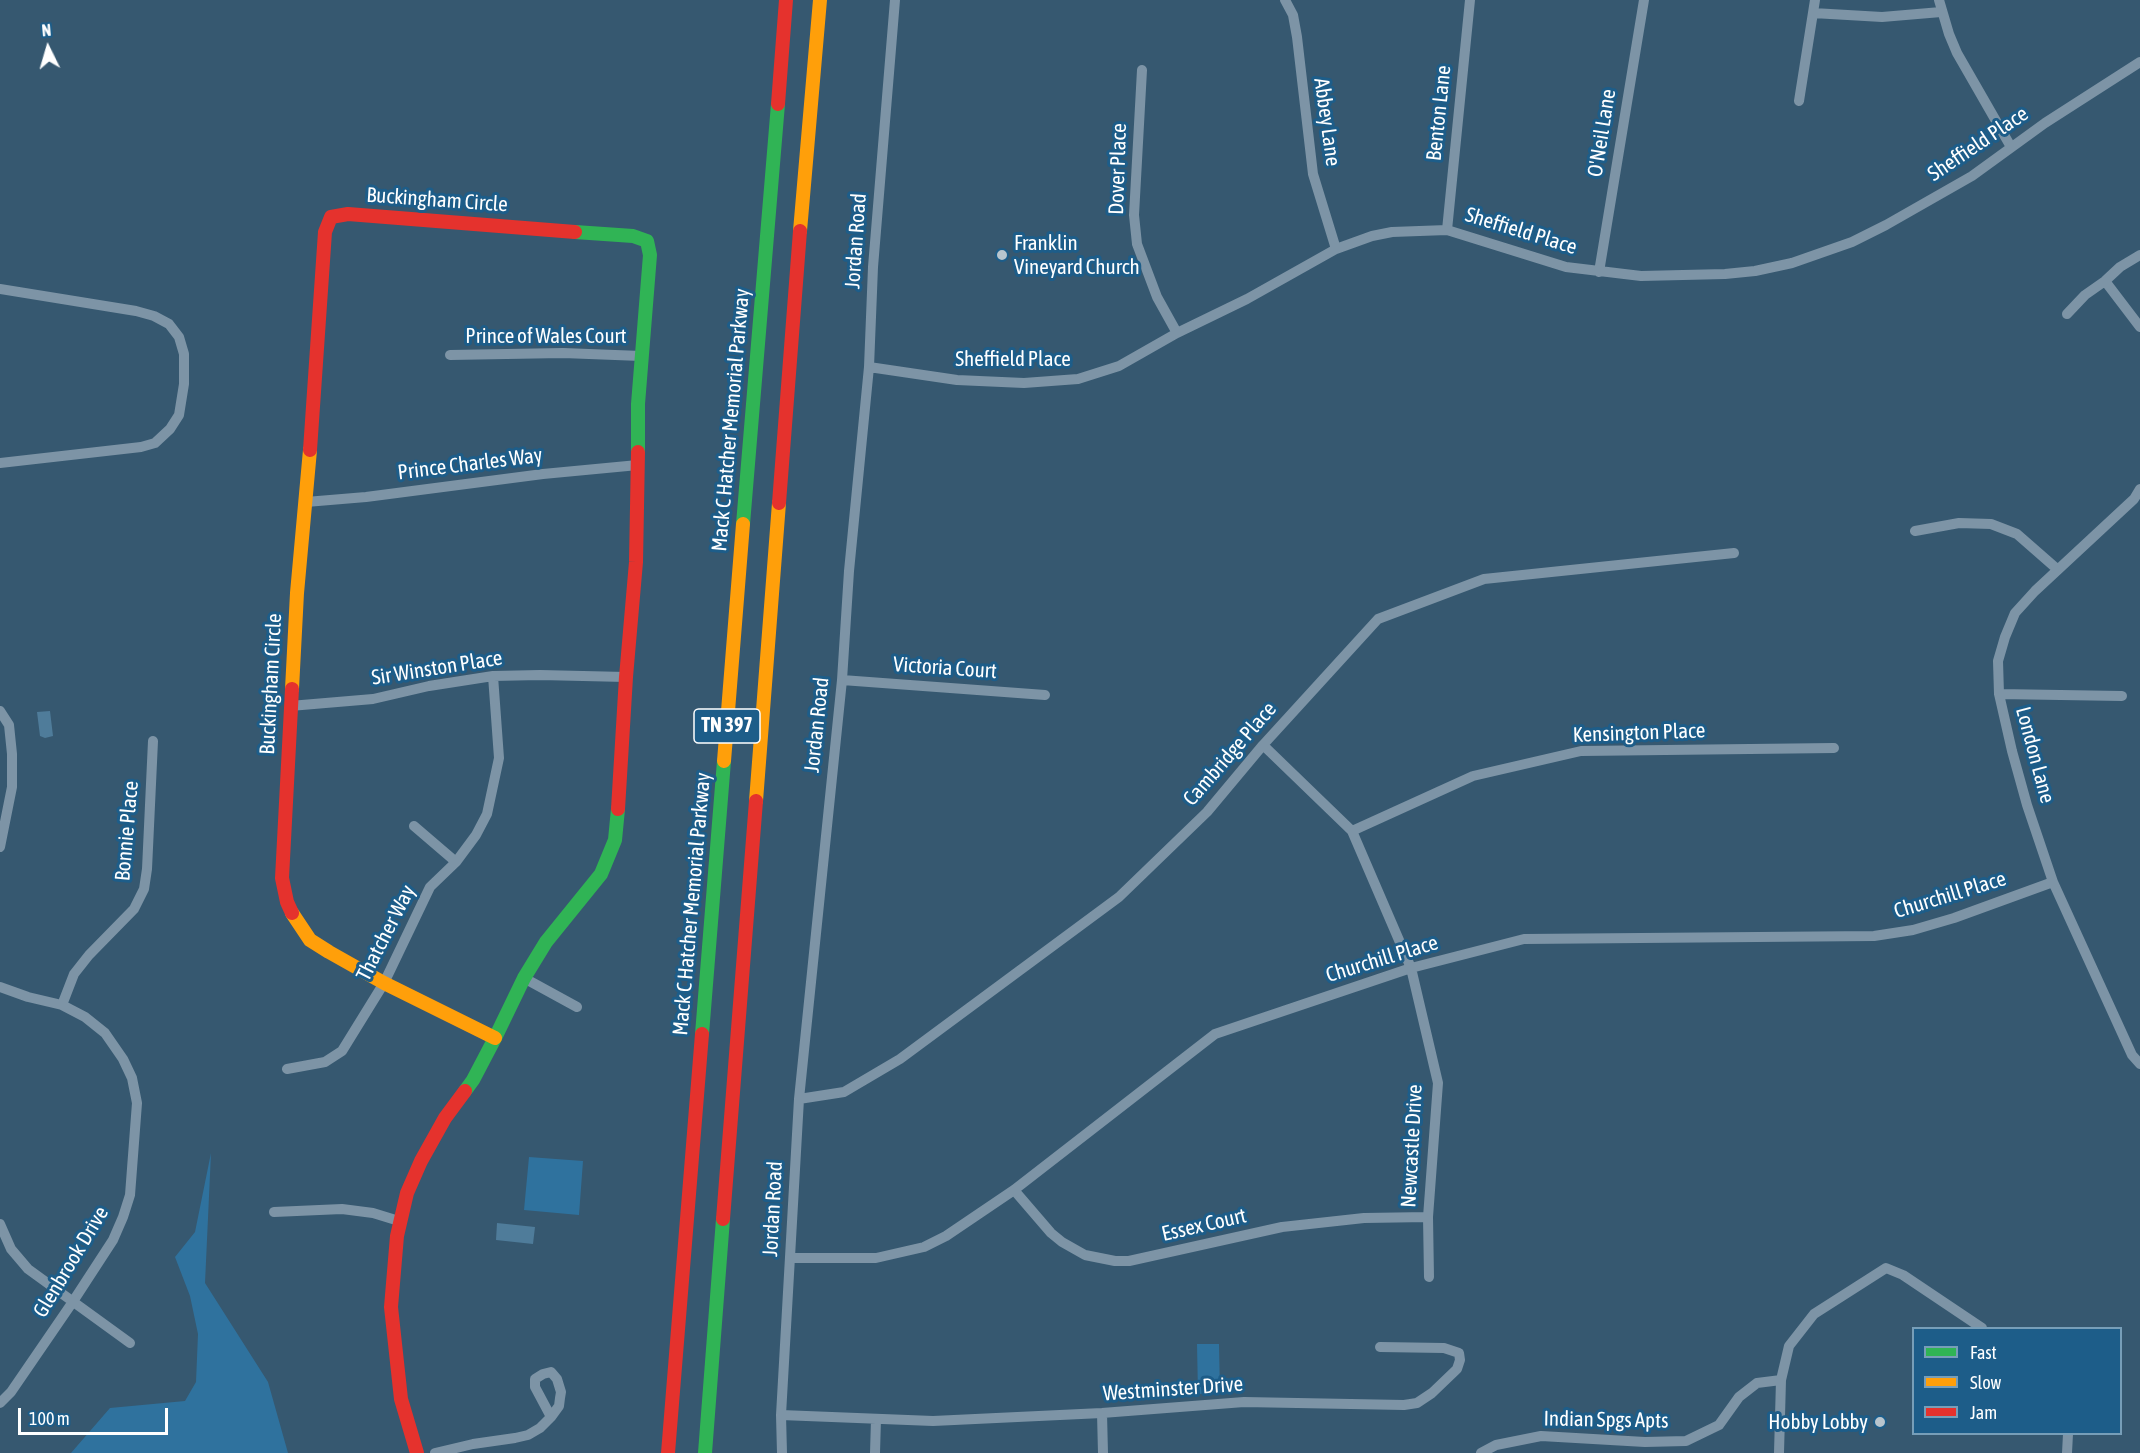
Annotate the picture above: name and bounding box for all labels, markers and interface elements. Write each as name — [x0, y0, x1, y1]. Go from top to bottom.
north arrow — [18, 18, 78, 78]
text: N — [41, 21, 52, 39]
street label: Benton Lane — [1421, 64, 1457, 162]
street label: Abbey Lane — [1308, 76, 1346, 168]
street label: O'Neil Lane — [1583, 87, 1621, 179]
street label: Sheffield Place — [1923, 101, 2033, 187]
street label: Dover Place — [1104, 123, 1132, 215]
street label: Buckingham Circle — [365, 182, 509, 218]
street label: Jordan Road — [840, 192, 872, 290]
street label: Sheffield Place — [1462, 202, 1580, 260]
place label: Franklin Vineyard Church — [1014, 230, 1140, 280]
marker: Franklin Vineyard Church — [995, 248, 1009, 262]
street label: Mack C Hatcher Memorial Parkway — [707, 287, 755, 553]
street label: Prince of Wales Court — [465, 323, 627, 349]
street label: Sheffield Place — [955, 346, 1071, 372]
street label: Prince Charles Way — [396, 443, 544, 485]
street label: Buckingham Circle — [255, 613, 287, 755]
street label: Sir Winston Place — [370, 645, 504, 691]
street label: Victoria Court — [892, 652, 998, 684]
street label: Jordan Road — [799, 676, 835, 774]
street label: Cambridge Place — [1178, 697, 1282, 811]
street label: London Lane — [2010, 704, 2060, 806]
road number: TN 397 — [694, 709, 760, 743]
street label: Kensington Place — [1572, 718, 1706, 748]
street label: Mack C Hatcher Memorial Parkway — [668, 771, 716, 1037]
street label: Bonnie Place — [110, 780, 144, 882]
street label: Churchill Place — [1891, 866, 2009, 924]
street label: Thatcher Way — [351, 881, 421, 985]
street label: Churchill Place — [1323, 930, 1441, 988]
street label: Newcastle Drive — [1396, 1084, 1428, 1208]
street label: Jordan Road — [758, 1161, 788, 1257]
street label: Glenbrook Drive — [28, 1202, 114, 1322]
street label: Essex Court — [1159, 1203, 1249, 1247]
legend — [1912, 1327, 2122, 1435]
text: Fast — [1970, 1342, 1997, 1363]
street label: Westminster Drive — [1102, 1372, 1244, 1406]
text: Slow — [1970, 1372, 2001, 1393]
scale bar — [21, 1396, 171, 1434]
text: Jam — [1970, 1402, 1997, 1423]
street label: Indian Spgs Apts — [1543, 1406, 1669, 1434]
text: 100 m — [29, 1408, 70, 1429]
place label: Hobby Lobby — [1768, 1409, 1868, 1435]
marker: Hobby Lobby — [1873, 1415, 1887, 1429]

